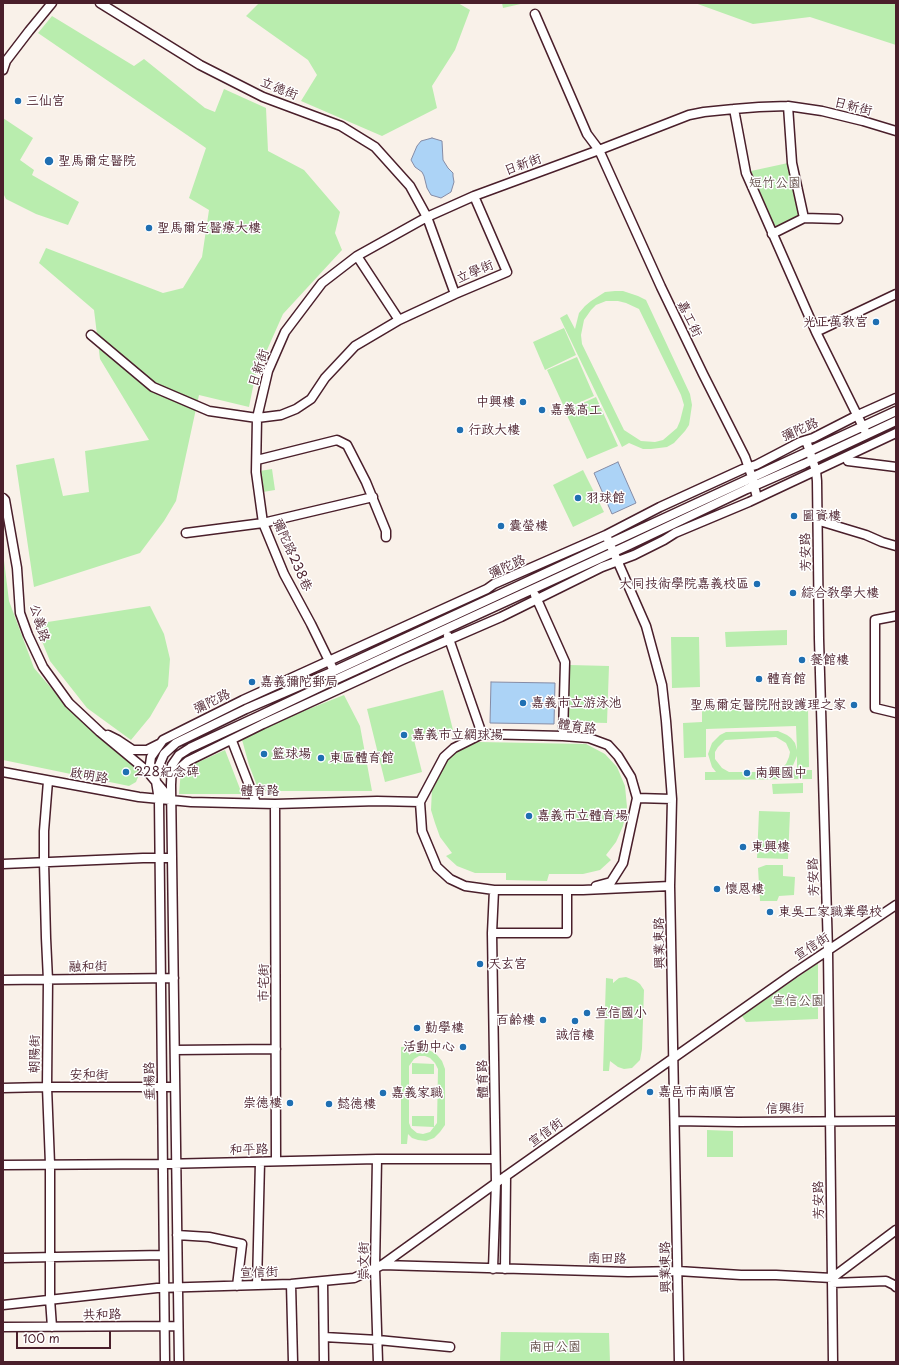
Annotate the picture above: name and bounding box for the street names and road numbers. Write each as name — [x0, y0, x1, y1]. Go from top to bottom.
street label: 立德街 — [258, 74, 300, 104]
street label: 日新街 — [832, 95, 874, 119]
street label: 日新街 — [502, 151, 544, 179]
street label: 立學街 — [454, 257, 496, 287]
street label: 嘉工街 — [673, 298, 705, 340]
street label: 日新街 — [246, 347, 272, 389]
street label: 彌陀路 — [779, 415, 821, 445]
street label: 彌陀路238巷 — [269, 516, 315, 594]
street label: 芳安路 — [798, 532, 814, 572]
street label: 彌陀路 — [486, 552, 528, 582]
street label: 公義路 — [26, 602, 52, 644]
street label: 彌陀路 — [191, 686, 233, 718]
street label: 體育路 — [557, 717, 597, 737]
street label: 啟明路 — [68, 765, 110, 787]
street label: 體育路 — [241, 783, 279, 799]
street label: 芳安路 — [806, 857, 822, 897]
street label: 興業東路 — [652, 917, 668, 969]
street label: 宣信街 — [791, 930, 833, 964]
street label: 融和街 — [68, 959, 108, 975]
street label: 市宅街 — [256, 964, 272, 1002]
street label: 朝陽街 — [27, 1035, 43, 1073]
street label: 體育路 — [475, 1059, 491, 1099]
street label: 垂楊路 — [142, 1061, 158, 1101]
street label: 安和街 — [70, 1067, 108, 1083]
street label: 信興街 — [765, 1101, 805, 1117]
street label: 宣信街 — [526, 1115, 566, 1151]
street label: 和平路 — [229, 1142, 269, 1158]
street label: 芳安路 — [811, 1180, 827, 1220]
street label: 興業東路 — [658, 1241, 674, 1293]
street label: 崇文街 — [356, 1242, 372, 1280]
street label: 南田路 — [587, 1251, 627, 1267]
street label: 宣信街 — [239, 1265, 279, 1281]
street label: 共和路 — [82, 1307, 122, 1323]

